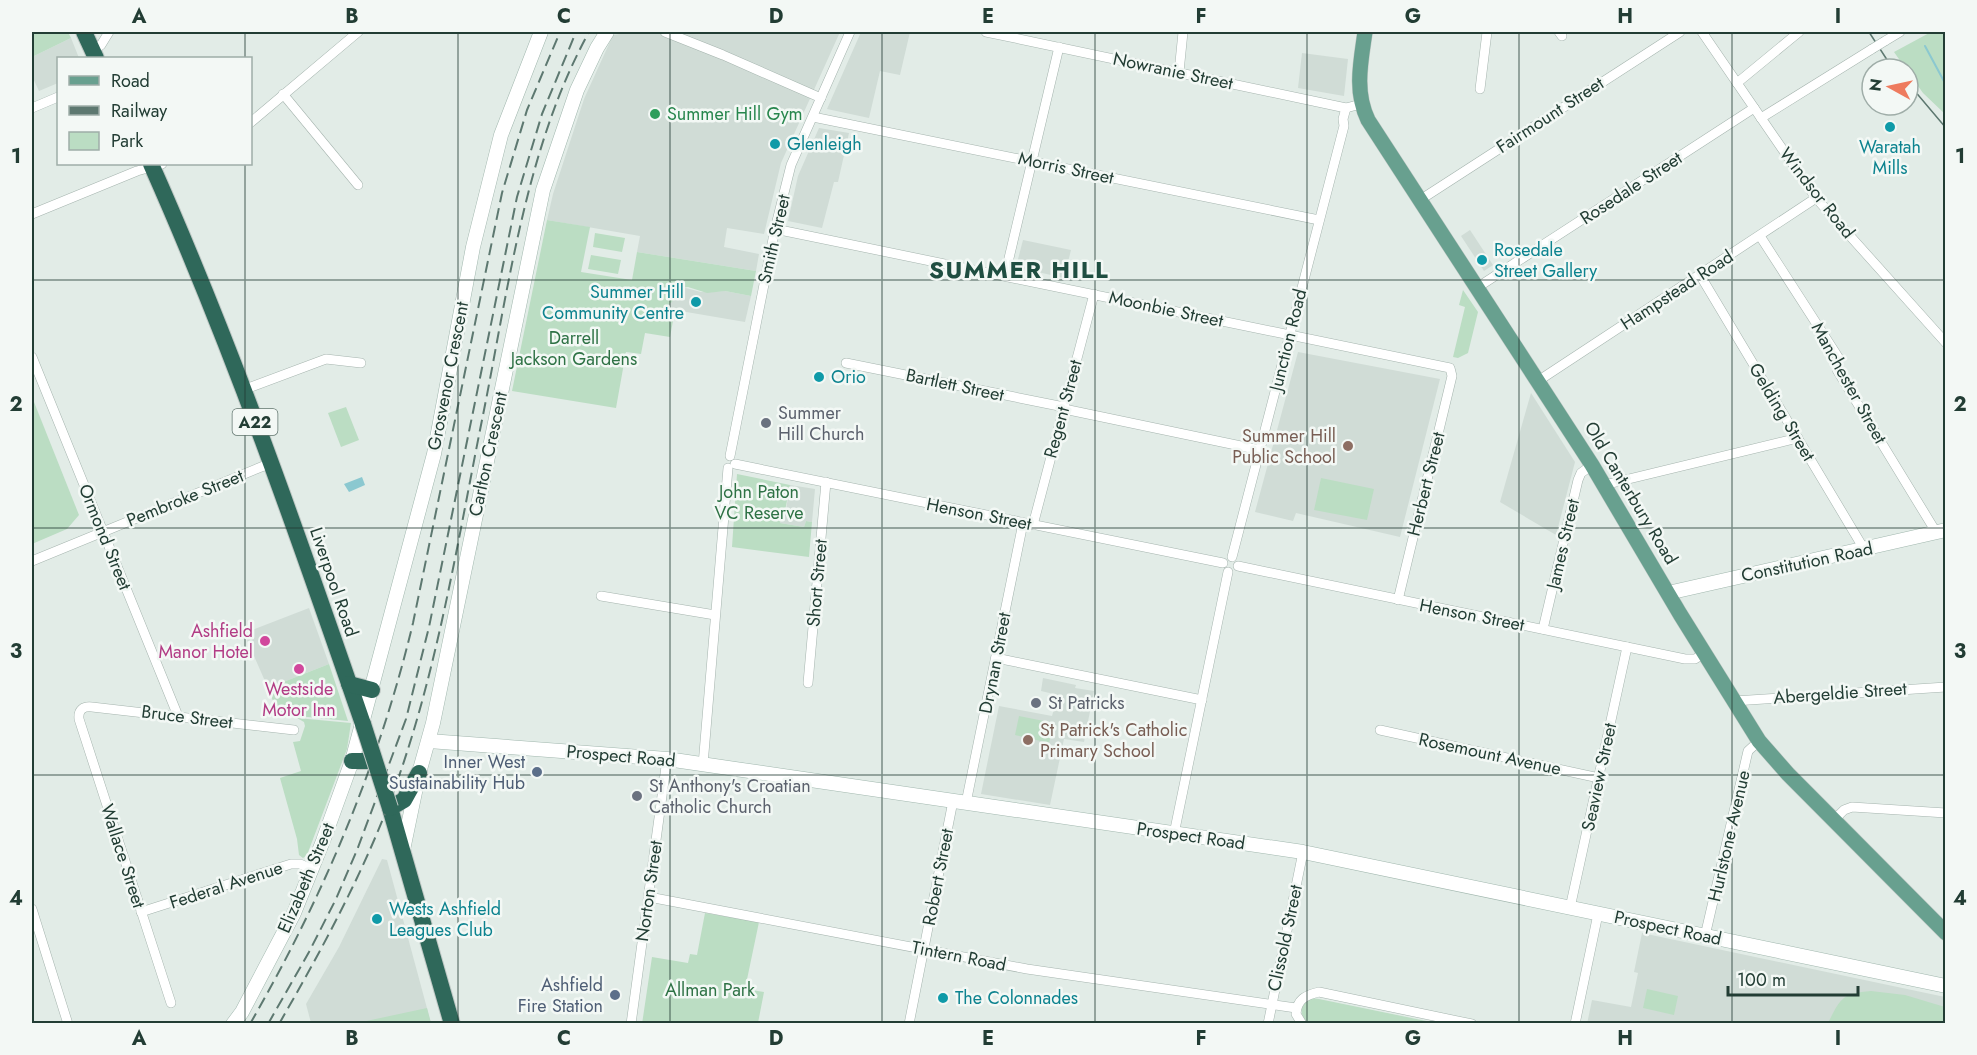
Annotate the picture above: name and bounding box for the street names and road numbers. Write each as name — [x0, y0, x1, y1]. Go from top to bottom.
street label: Nowranie Street — [1110, 46, 1236, 97]
street label: Fairmount Street — [1491, 70, 1609, 160]
street label: Windsor Road — [1773, 142, 1861, 244]
street label: Morris Street — [1016, 145, 1117, 191]
street label: Rosedale Street — [1575, 145, 1688, 231]
street label: Smith Street — [751, 191, 797, 286]
street label: Hampstead Road — [1615, 244, 1739, 336]
street label: Moonbie Street — [1106, 284, 1226, 334]
street label: Junction Road — [1262, 286, 1313, 396]
street label: Grosvenor Crescent — [421, 299, 475, 453]
street label: Manchester Street — [1805, 317, 1894, 449]
street label: Regent Street — [1037, 356, 1089, 461]
street label: Gelding Street — [1742, 358, 1822, 467]
street label: Bartlett Street — [904, 362, 1007, 408]
street label: Carlton Crescent — [462, 389, 514, 519]
road number: A22 — [232, 409, 278, 435]
street label: Old Canterbury Road — [1578, 417, 1684, 569]
street label: Herbert Street — [1400, 428, 1452, 539]
street label: Pembroke Street — [123, 462, 248, 533]
street label: Ormond Street — [72, 480, 138, 595]
street label: Henson Street — [924, 491, 1034, 537]
street label: James Street — [1540, 496, 1586, 594]
street label: Liverpool Road — [303, 524, 365, 640]
street label: Constitution Road — [1739, 535, 1875, 589]
street label: Short Street — [800, 537, 834, 628]
street label: Henson Street — [1417, 592, 1527, 638]
street label: Drynan Street — [972, 609, 1018, 716]
street label: Abergeldie Street — [1772, 675, 1908, 711]
street label: Bruce Street — [140, 698, 235, 736]
street label: Seaview Street — [1575, 720, 1623, 833]
street label: Rosemount Avenue — [1416, 726, 1564, 782]
street label: Prospect Road — [565, 738, 677, 774]
street label: Hurlstone Avenue — [1701, 768, 1757, 904]
street label: Wallace Street — [94, 801, 152, 912]
street label: Prospect Road — [1135, 816, 1247, 856]
street label: Elizabeth Street — [271, 818, 341, 937]
street label: Robert Street — [916, 826, 960, 928]
street label: Norton Street — [629, 838, 669, 943]
street label: Federal Avenue — [166, 854, 286, 916]
street label: Clissold Street — [1261, 882, 1309, 994]
street label: Prospect Road — [1612, 904, 1724, 952]
street label: Tintern Road — [909, 934, 1009, 978]

